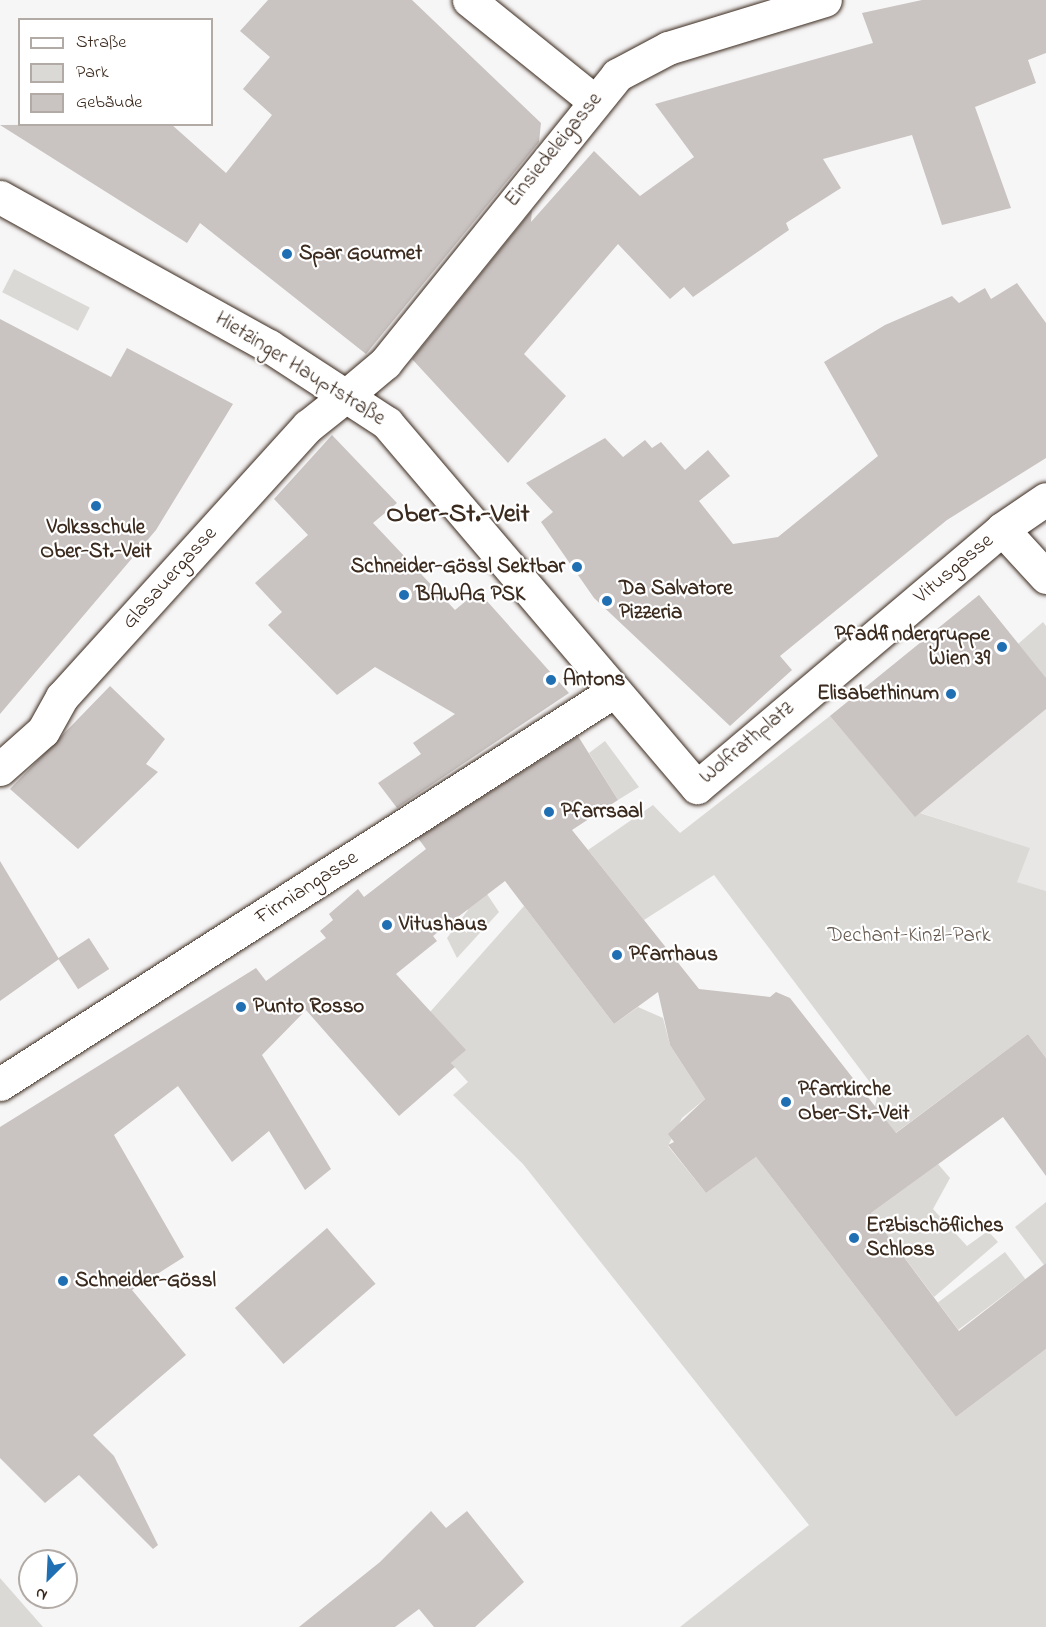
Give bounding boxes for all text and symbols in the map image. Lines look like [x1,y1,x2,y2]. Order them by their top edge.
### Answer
legend [18,18,213,126]
text: Straße [76,30,126,56]
text: Park [76,60,109,86]
street label: Einsiedeleigasse [500,88,608,212]
text: Gebäude [76,90,142,116]
place label: Spar Gourmet [299,241,422,267]
marker: Spar Gourmet [280,247,294,261]
street label: Hietzinger Hauptstraße [210,306,390,432]
marker: Volksschule Ober-St.-Veit [89,499,103,513]
district label: Ober-St.-Veit [386,499,530,531]
place label: Volksschule Ober-St.-Veit [40,515,152,565]
street label: Glasauergasse [117,521,223,635]
street label: Vitusgasse [909,529,999,609]
place label: Schneider-Gössl Sektbar [351,554,565,580]
marker: Schneider-Gössl Sektbar [570,560,584,574]
place label: Da Salvatore Pizzeria [619,576,733,626]
place label: BAWAG PSK [416,582,525,608]
marker: BAWAG PSK [397,588,411,602]
marker: Da Salvatore Pizzeria [600,594,614,608]
place label: Pfadfindergruppe Wien 39 [834,622,990,672]
marker: Pfadfindergruppe Wien 39 [995,640,1009,654]
place label: Antons [563,667,625,693]
marker: Antons [544,673,558,687]
place label: Elisabethinum [817,681,939,707]
marker: Elisabethinum [944,687,958,701]
street label: Wolfrathplatz [695,696,799,790]
place label: Pfarrsaal [561,799,643,825]
marker: Pfarrsaal [542,805,556,819]
street label: Firmiangasse [251,846,363,930]
place label: Vitushaus [399,912,487,938]
marker: Vitushaus [380,918,394,932]
park label: Dechant-Kinzl-Park [827,923,991,949]
place label: Pfarrhaus [629,942,718,968]
marker: Pfarrhaus [610,948,624,962]
place label: Punto Rosso [253,994,364,1020]
marker: Punto Rosso [234,1000,248,1014]
place label: Pfarrkirche Ober-St.-Veit [798,1077,909,1127]
marker: Pfarrkirche Ober-St.-Veit [779,1095,793,1109]
place label: Erzbischöfliches Schloss [866,1213,1004,1263]
marker: Erzbischöfliches Schloss [847,1231,861,1245]
place label: Schneider-Gössl [75,1268,216,1294]
marker: Schneider-Gössl [56,1274,70,1288]
north arrow [18,1549,78,1609]
text: N [32,1580,51,1607]

